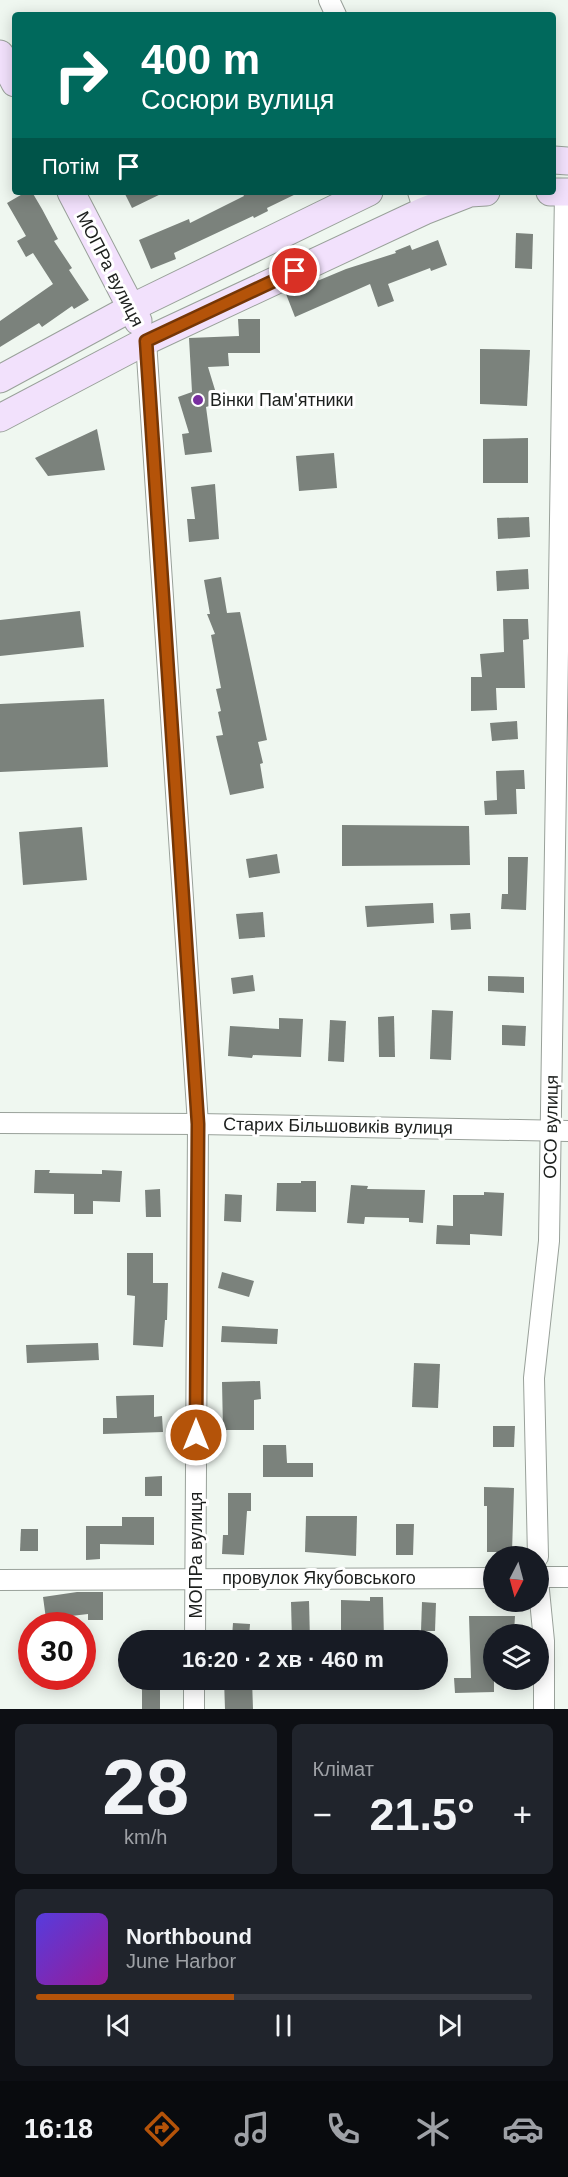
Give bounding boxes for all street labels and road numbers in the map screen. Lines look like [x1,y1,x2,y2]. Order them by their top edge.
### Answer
street label: МОПРа вулиця [72,208,148,330]
street label: ОСО вулиця [540,1075,562,1179]
street label: Старих Більшовиків вулиця [223,1114,453,1138]
street label: МОПРа вулиця [186,1492,206,1618]
street label: провулок Якубовського [222,1568,416,1588]

